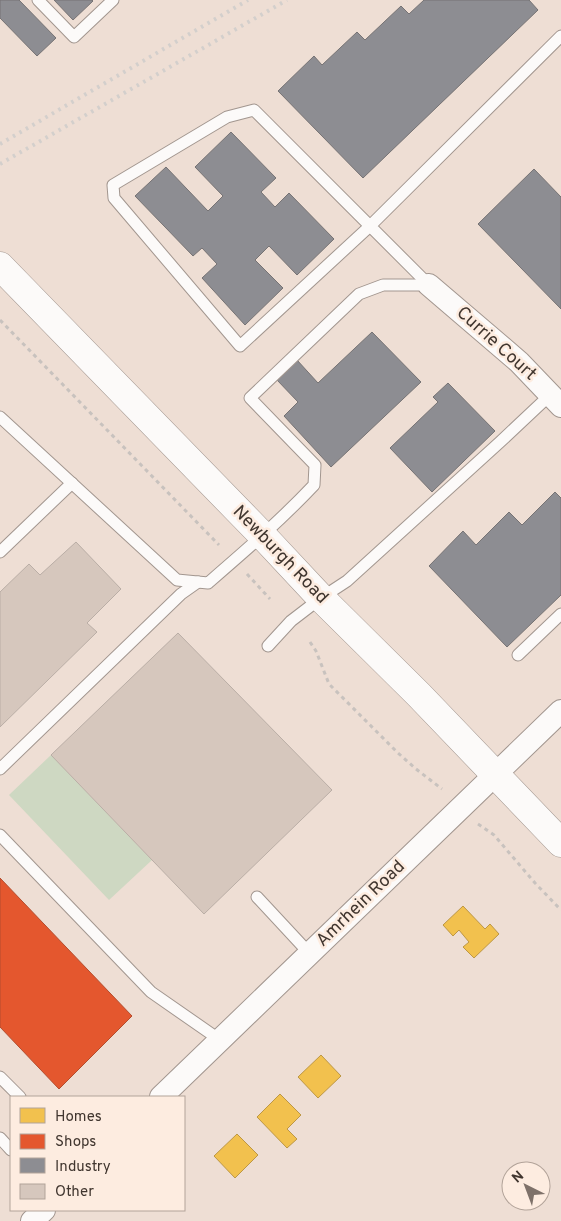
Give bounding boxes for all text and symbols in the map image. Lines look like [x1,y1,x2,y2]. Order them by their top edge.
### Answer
street label: Currie Court [451,302,541,386]
street label: Newburgh Road [227,501,333,609]
street label: Amrhein Road [312,856,410,952]
legend [10,1096,185,1211]
text: Homes [55,1108,102,1127]
text: Shops [55,1133,96,1152]
text: Industry [55,1158,111,1177]
north arrow [501,1161,551,1211]
text: N [509,1168,528,1187]
text: Other [55,1183,94,1202]

